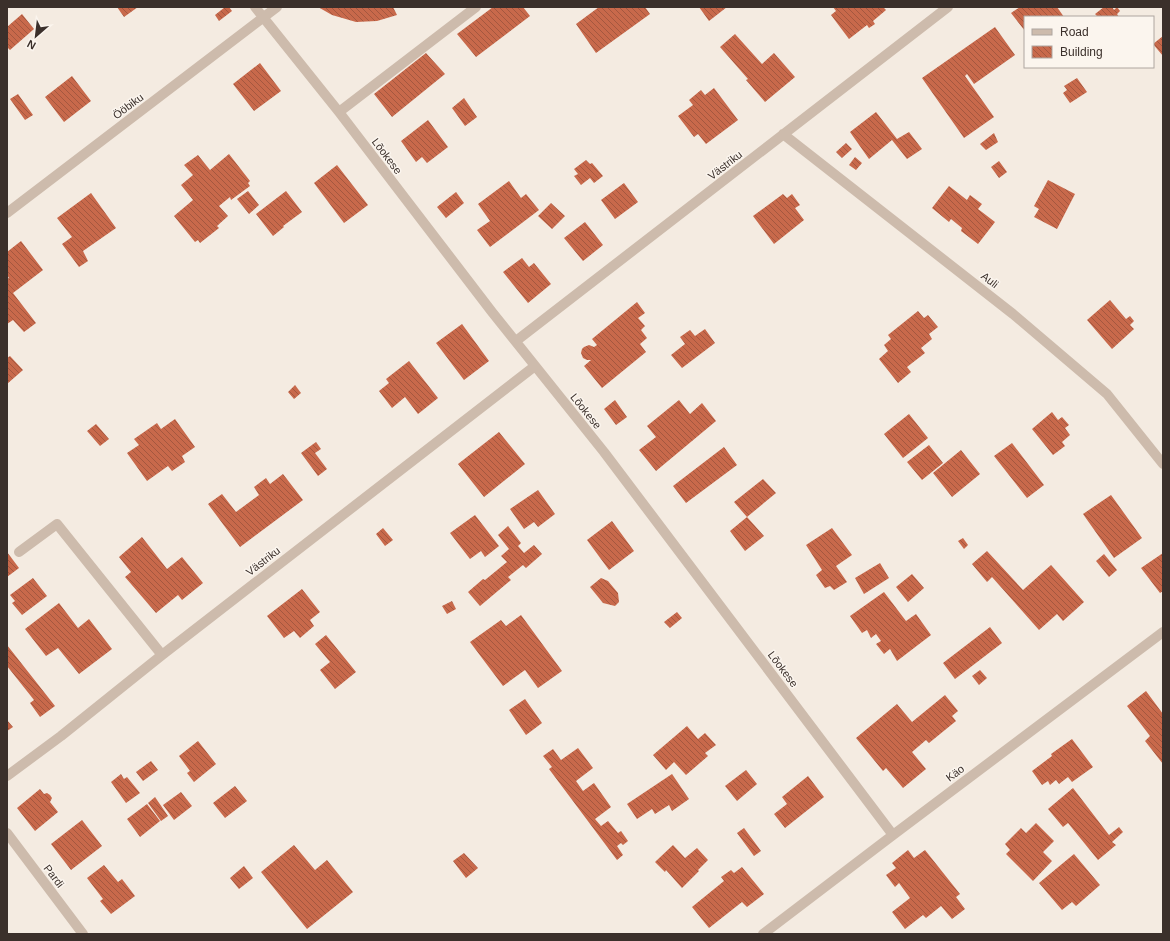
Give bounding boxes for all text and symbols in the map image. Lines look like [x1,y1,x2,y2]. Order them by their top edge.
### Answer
north arrow [16,16,56,56]
legend [1024,16,1154,68]
text: Road [1060,25,1089,39]
text: N [25,38,38,52]
text: Building [1060,45,1103,59]
street label: Ööbiku [110,91,146,121]
street label: Lõokese [370,136,404,176]
street label: Västriku [706,148,744,182]
street label: Auli [979,270,1001,290]
street label: Lõokese [568,391,604,431]
street label: Västriku [244,544,282,578]
street label: Lõokese [766,649,800,689]
street label: Käo [944,762,966,784]
street label: Pardi [41,862,67,890]

